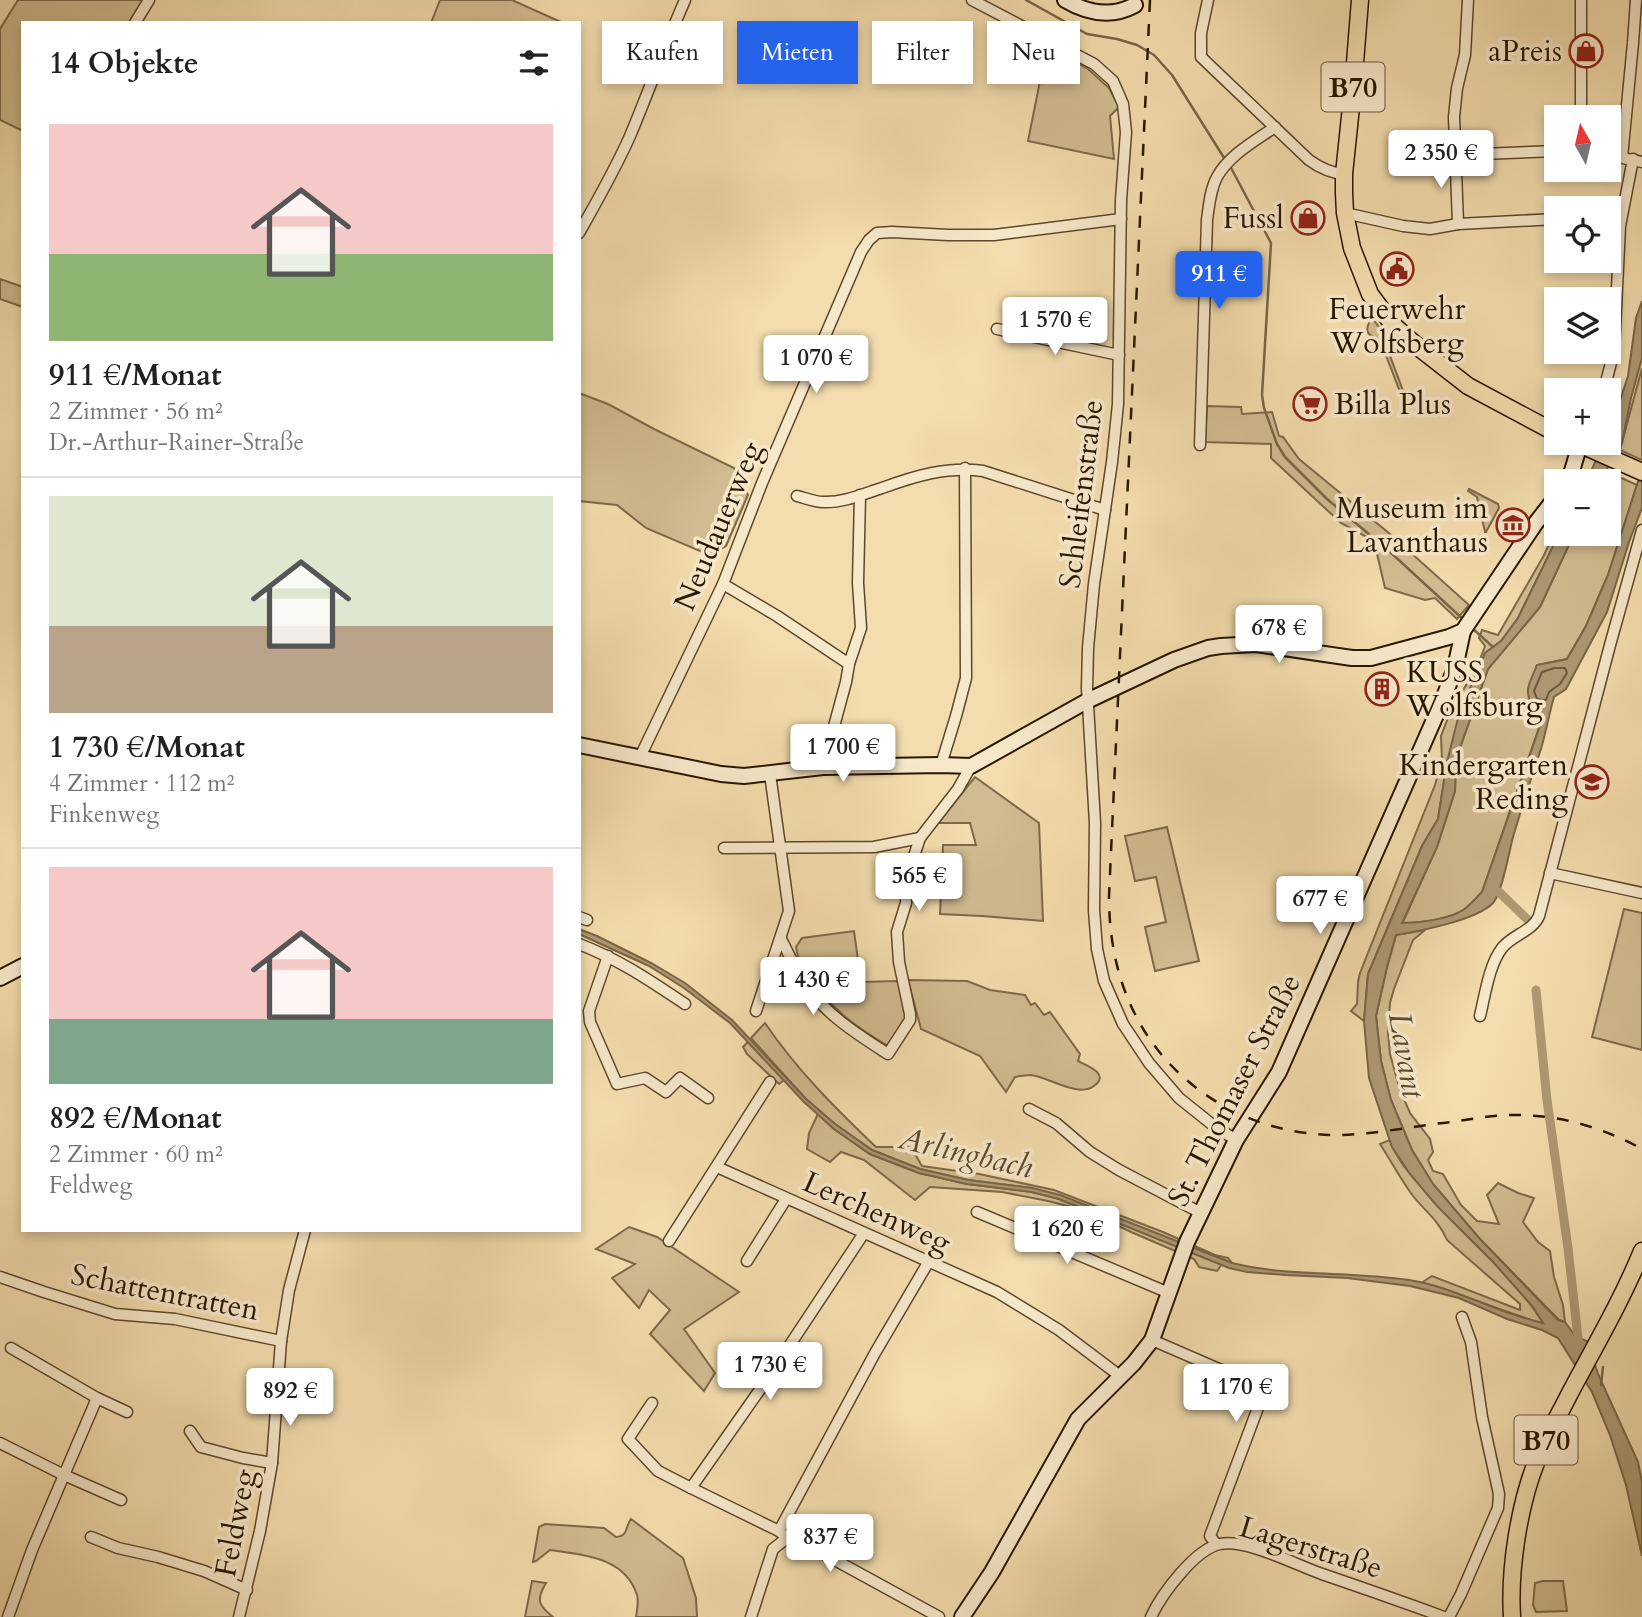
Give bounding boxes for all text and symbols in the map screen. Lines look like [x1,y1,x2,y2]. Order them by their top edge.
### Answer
chip: Kaufen [602,21,723,84]
chip: Mieten [737,21,858,84]
chip: Filter [872,21,973,84]
chip: Neu [987,21,1080,84]
place label: aPreis [1488,31,1562,72]
shop icon: aPreis [1567,32,1605,70]
text: 14 Objekte [49,43,199,84]
icon: filters [515,44,553,82]
road number: B70 [1322,62,1384,112]
north arrow [1544,105,1620,182]
map controls [1544,105,1621,546]
pin: 2 350 € [1376,130,1506,190]
text: 2 350 € [1404,137,1478,168]
icon: home [238,169,364,295]
button: locate [1544,196,1621,273]
place label: Fussl [1223,198,1284,239]
shop icon: Fussl [1289,199,1327,237]
public building icon: Feuerwehr Wolfsberg [1378,250,1416,288]
pin: 911 € [1170,252,1268,311]
text: 911 € [1191,258,1247,289]
button: layers [1544,287,1621,364]
place label: Feuerwehr Wolfsberg [1329,289,1465,364]
pin: 1 570 € [990,298,1120,357]
text: 1 570 € [1018,304,1092,335]
pin: 1 070 € [751,336,881,395]
text: 1 070 € [779,342,853,373]
text: 911 €/Monat [49,355,221,396]
button: + [1544,378,1621,455]
place label: Billa Plus [1334,384,1451,425]
supermarket icon: Billa Plus [1291,385,1329,423]
text: 2 Zimmer · 56 m² [49,396,223,427]
street label: Schleifenstraße [1050,397,1113,591]
text: Dr.-Arthur-Rainer-Straße [49,427,304,458]
street label: Neudauerweg [664,435,773,617]
button: − [1544,469,1621,546]
place label: Museum im Lavanthaus [1336,488,1489,563]
museum icon: Museum im Lavanthaus [1494,506,1532,544]
icon: home [238,541,364,667]
pin: 678 € [1230,606,1328,665]
text: 678 € [1251,612,1307,643]
place label: KUSS Wolfsburg [1405,652,1543,727]
building icon: KUSS Wolfsburg [1363,670,1401,708]
pin: 1 700 € [778,724,908,784]
text: 1 730 €/Monat [49,727,245,768]
text: 1 700 € [806,731,880,762]
place label: Kindergarten Reding [1399,745,1568,820]
school or university icon: Kindergarten Reding [1573,763,1611,801]
text: 4 Zimmer · 112 m² [49,768,234,799]
text: Finkenweg [49,799,159,830]
pin: 565 € [870,853,968,913]
text: 565 € [891,860,947,891]
pin: 677 € [1271,876,1369,936]
text: 677 € [1292,883,1348,914]
icon: home [238,912,364,1038]
pin: 1 430 € [748,958,878,1017]
text: 1 430 € [776,964,850,995]
street label: St. Thomaser Straße [1158,967,1311,1213]
water label: Lavant [1377,1009,1435,1102]
text: 892 €/Monat [49,1098,221,1139]
water label: Arlingbach [893,1116,1037,1190]
text: 2 Zimmer · 60 m² [49,1139,223,1170]
street label: Lerchenweg [796,1162,957,1263]
text: Feldweg [49,1170,132,1201]
pin: 1 620 € [1002,1206,1132,1266]
text: 1 620 € [1030,1213,1104,1244]
street label: Schattentratten [67,1254,262,1331]
pin: 1 730 € [705,1342,835,1402]
text: 1 730 € [733,1349,807,1380]
pin: 1 170 € [1171,1364,1301,1424]
pin: 892 € [241,1368,339,1428]
text: 1 170 € [1199,1371,1273,1402]
text: 892 € [262,1375,318,1406]
road number: B70 [1514,1416,1578,1464]
street label: Feldweg [205,1466,266,1580]
street label: Lagerstraße [1234,1506,1387,1589]
pin: 837 € [781,1514,879,1574]
text: 837 € [802,1521,858,1552]

